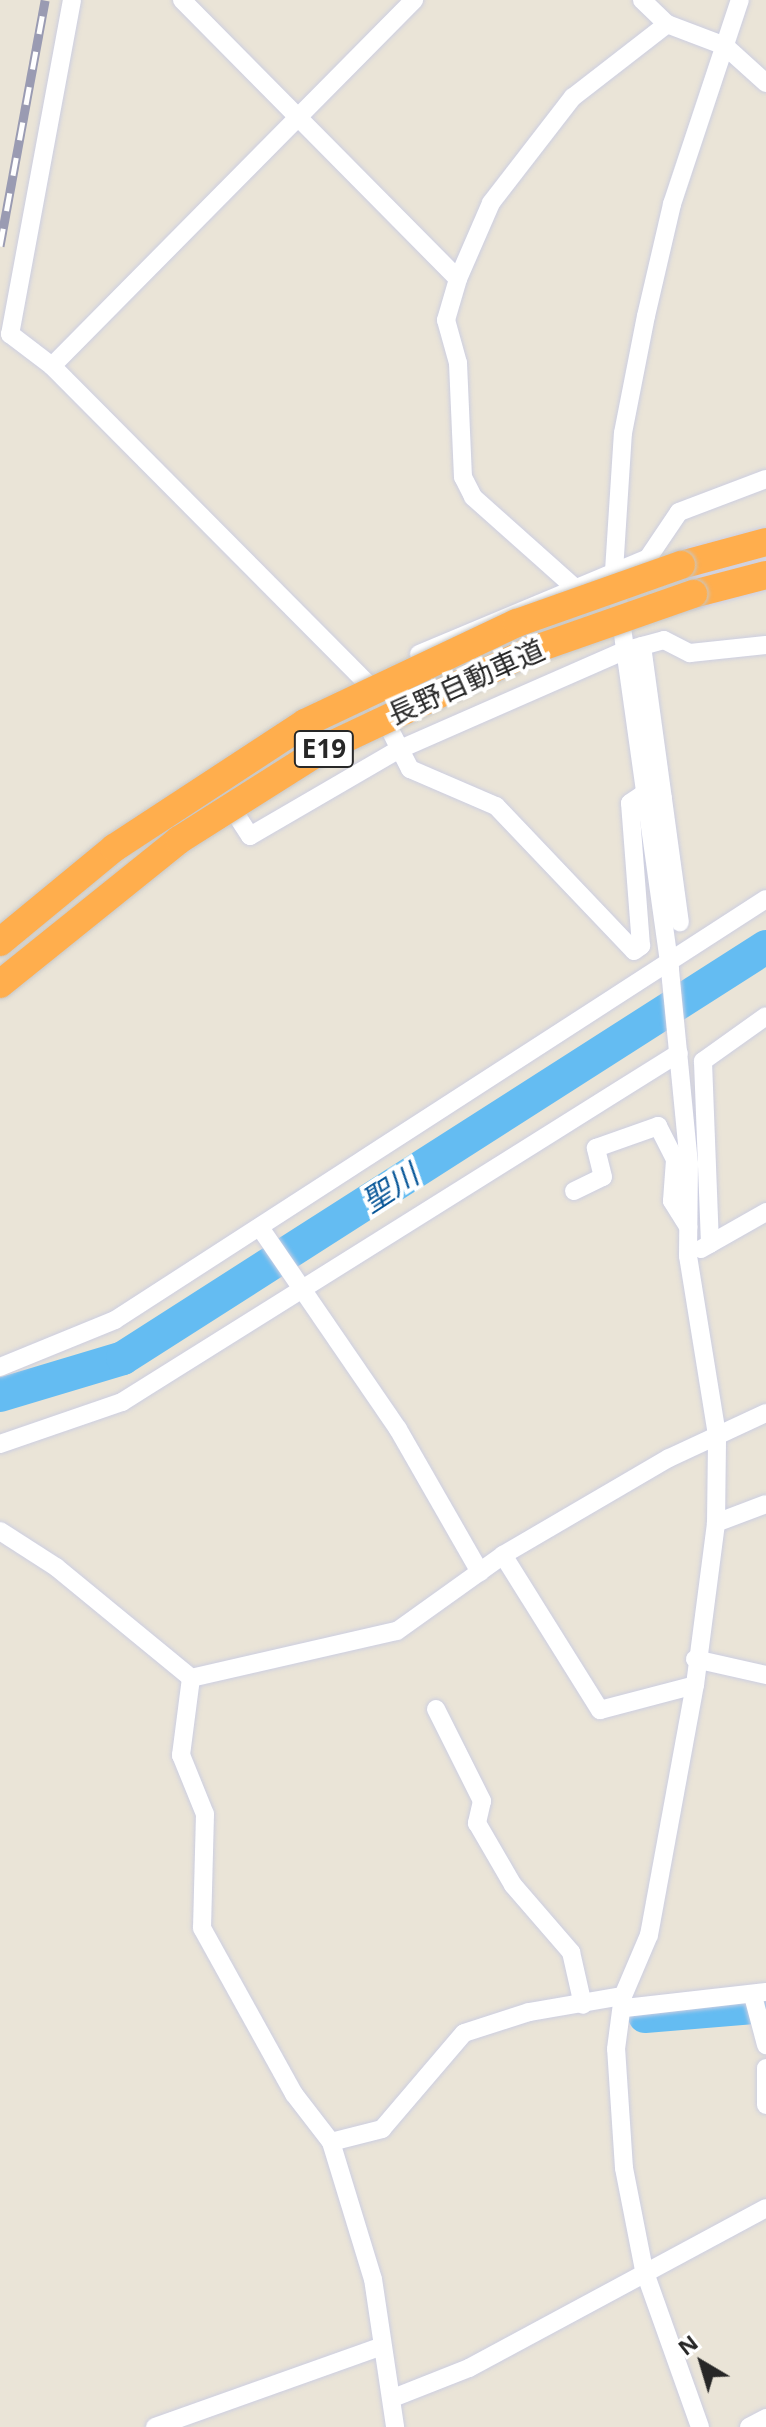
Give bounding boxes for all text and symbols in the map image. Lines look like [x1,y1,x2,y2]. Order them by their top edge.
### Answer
street label: 長野自動車道 [382,631,550,731]
road number: E19 [292,727,356,771]
water label: 聖川 [355,1157,425,1219]
north arrow [662,2323,742,2403]
text: N [671,2327,704,2361]

